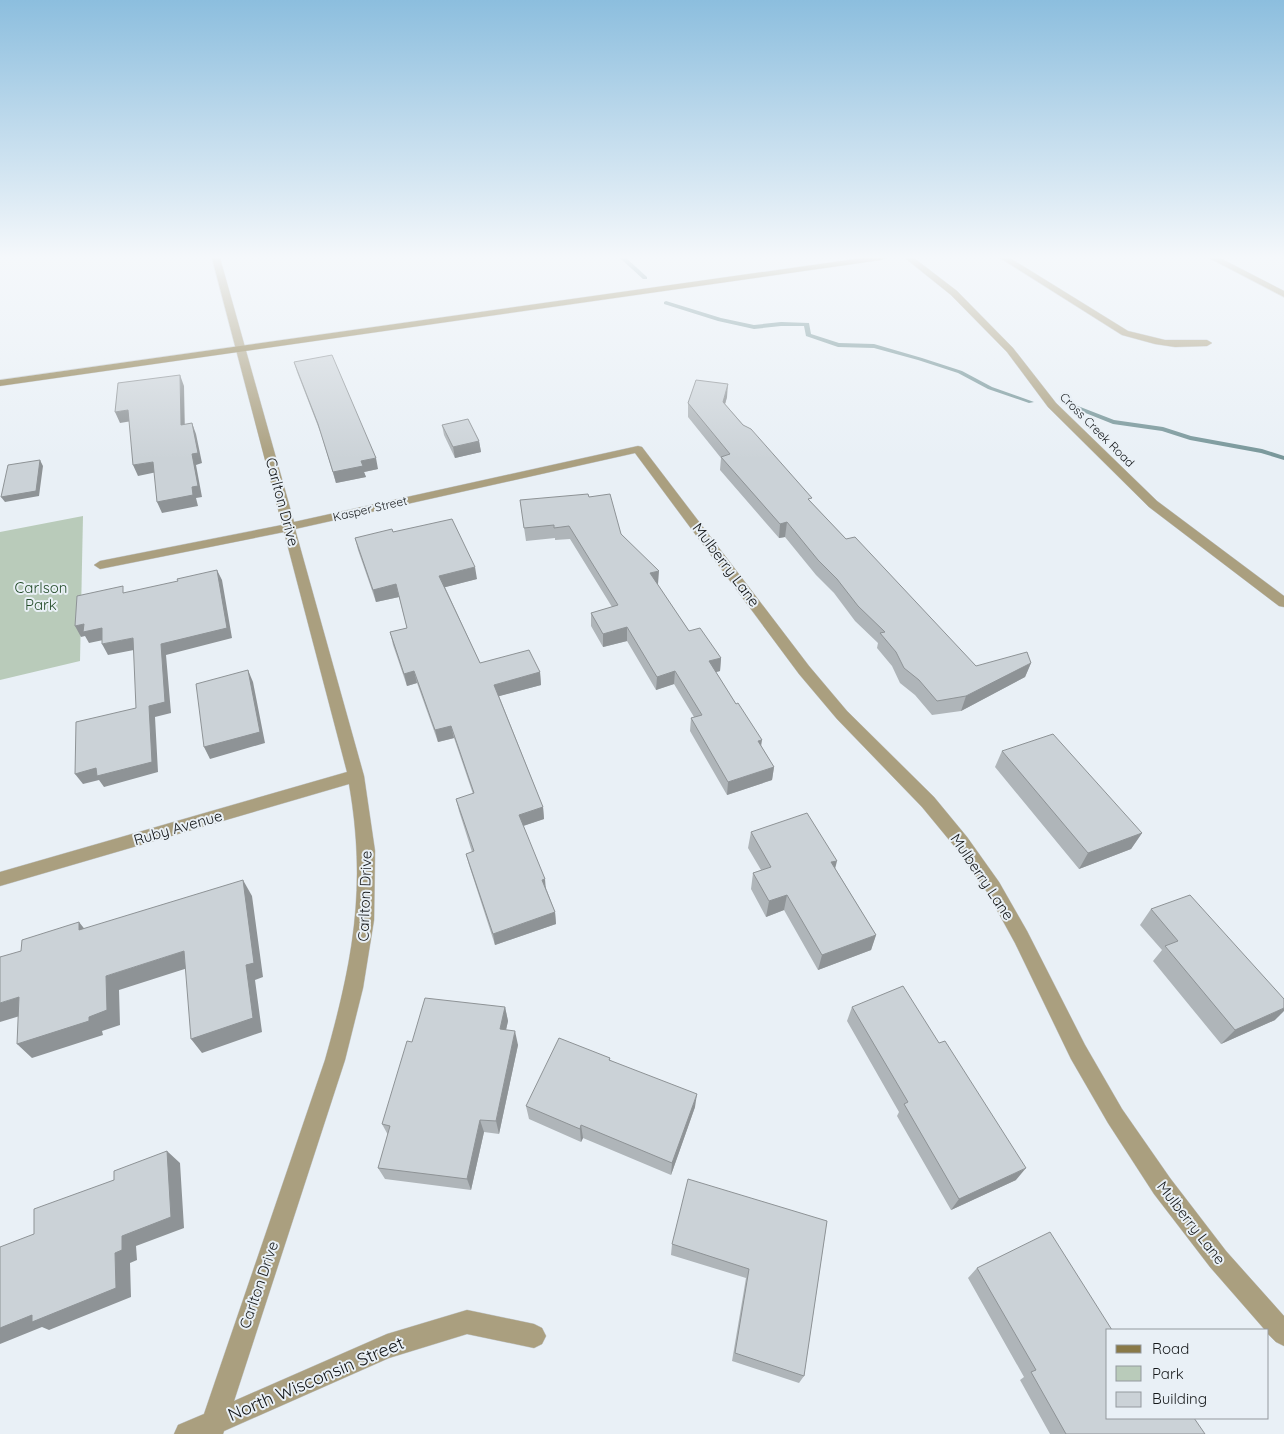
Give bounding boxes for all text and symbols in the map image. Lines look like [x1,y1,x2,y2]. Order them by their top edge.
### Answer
street label: Cross Creek Road [1057,389,1138,470]
street label: Carlton Drive [262,455,303,548]
street label: Kasper Street [331,493,408,524]
street label: Mulberry Lane [689,519,764,610]
park label: Carlson Park [15,578,67,614]
street label: Ruby Avenue [131,806,224,849]
street label: Mulberry Lane [946,830,1018,924]
street label: Carlton Drive [353,850,376,942]
street label: Mulberry Lane [1153,1177,1230,1268]
street label: Carlton Drive [235,1239,282,1331]
legend [1106,1329,1269,1419]
street label: North Wisconsin Street [224,1331,407,1426]
text: Road [1152,1339,1189,1358]
text: Park [1152,1364,1184,1383]
text: Building [1152,1389,1207,1408]

